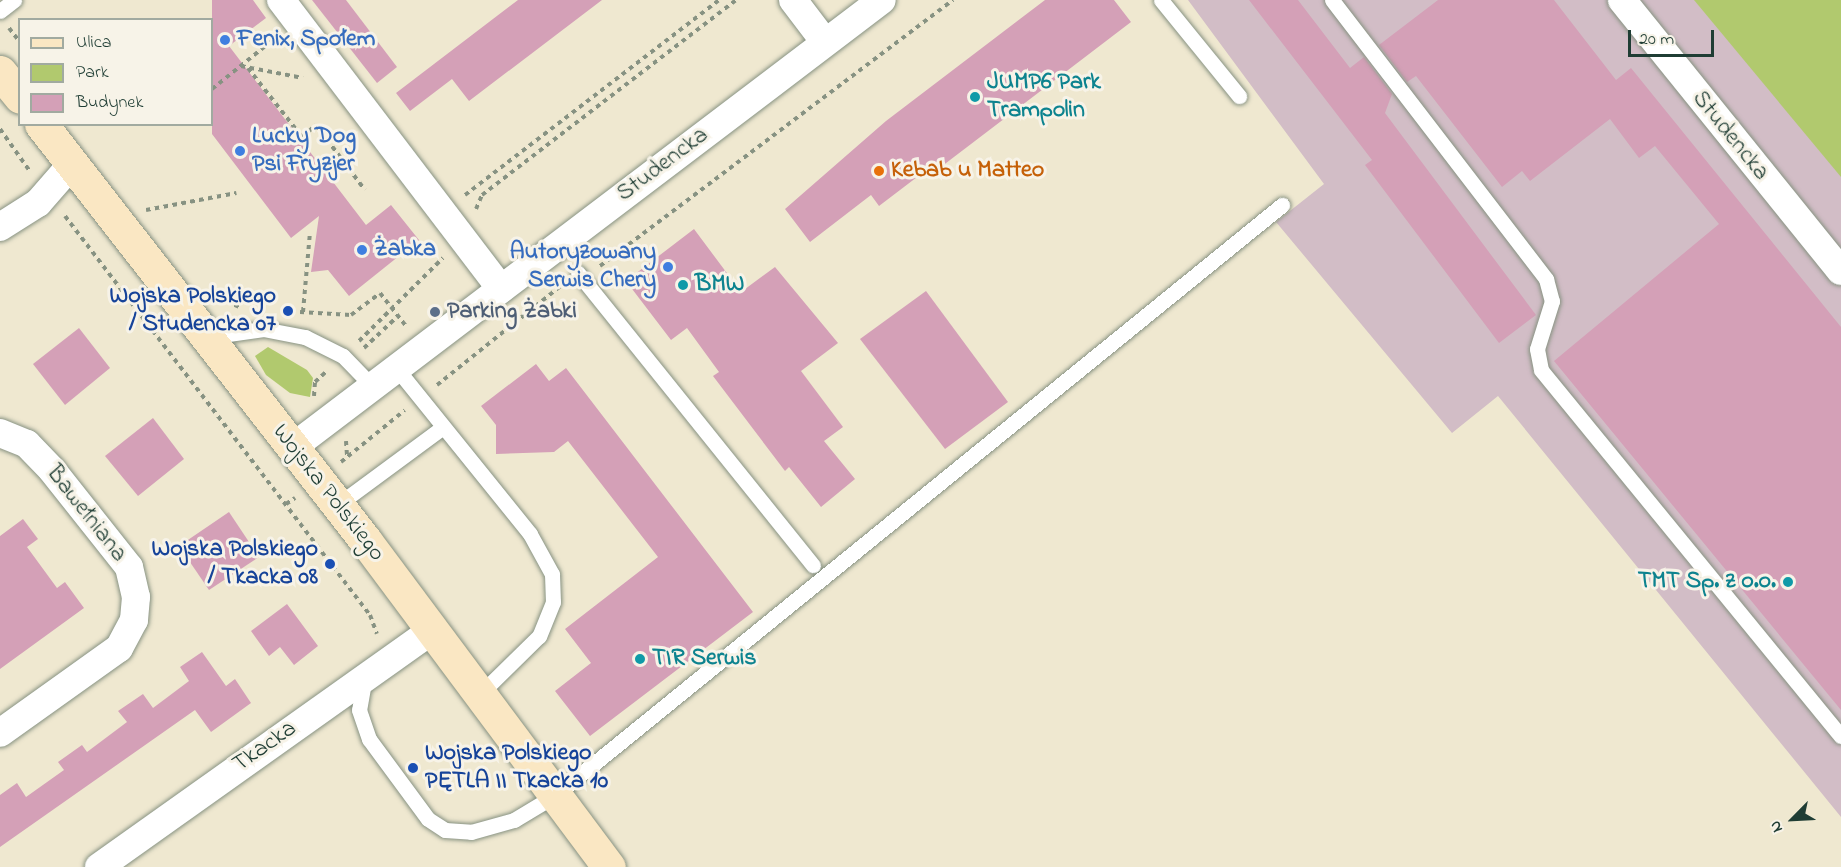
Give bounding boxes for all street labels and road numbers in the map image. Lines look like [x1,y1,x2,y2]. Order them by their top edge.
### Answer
street label: Studencka [1685,85,1775,187]
street label: Studencka [611,121,715,209]
street label: Wojska Polskiego [265,419,391,567]
street label: Bawełniana [39,460,133,568]
street label: Tkacka [228,715,302,779]

